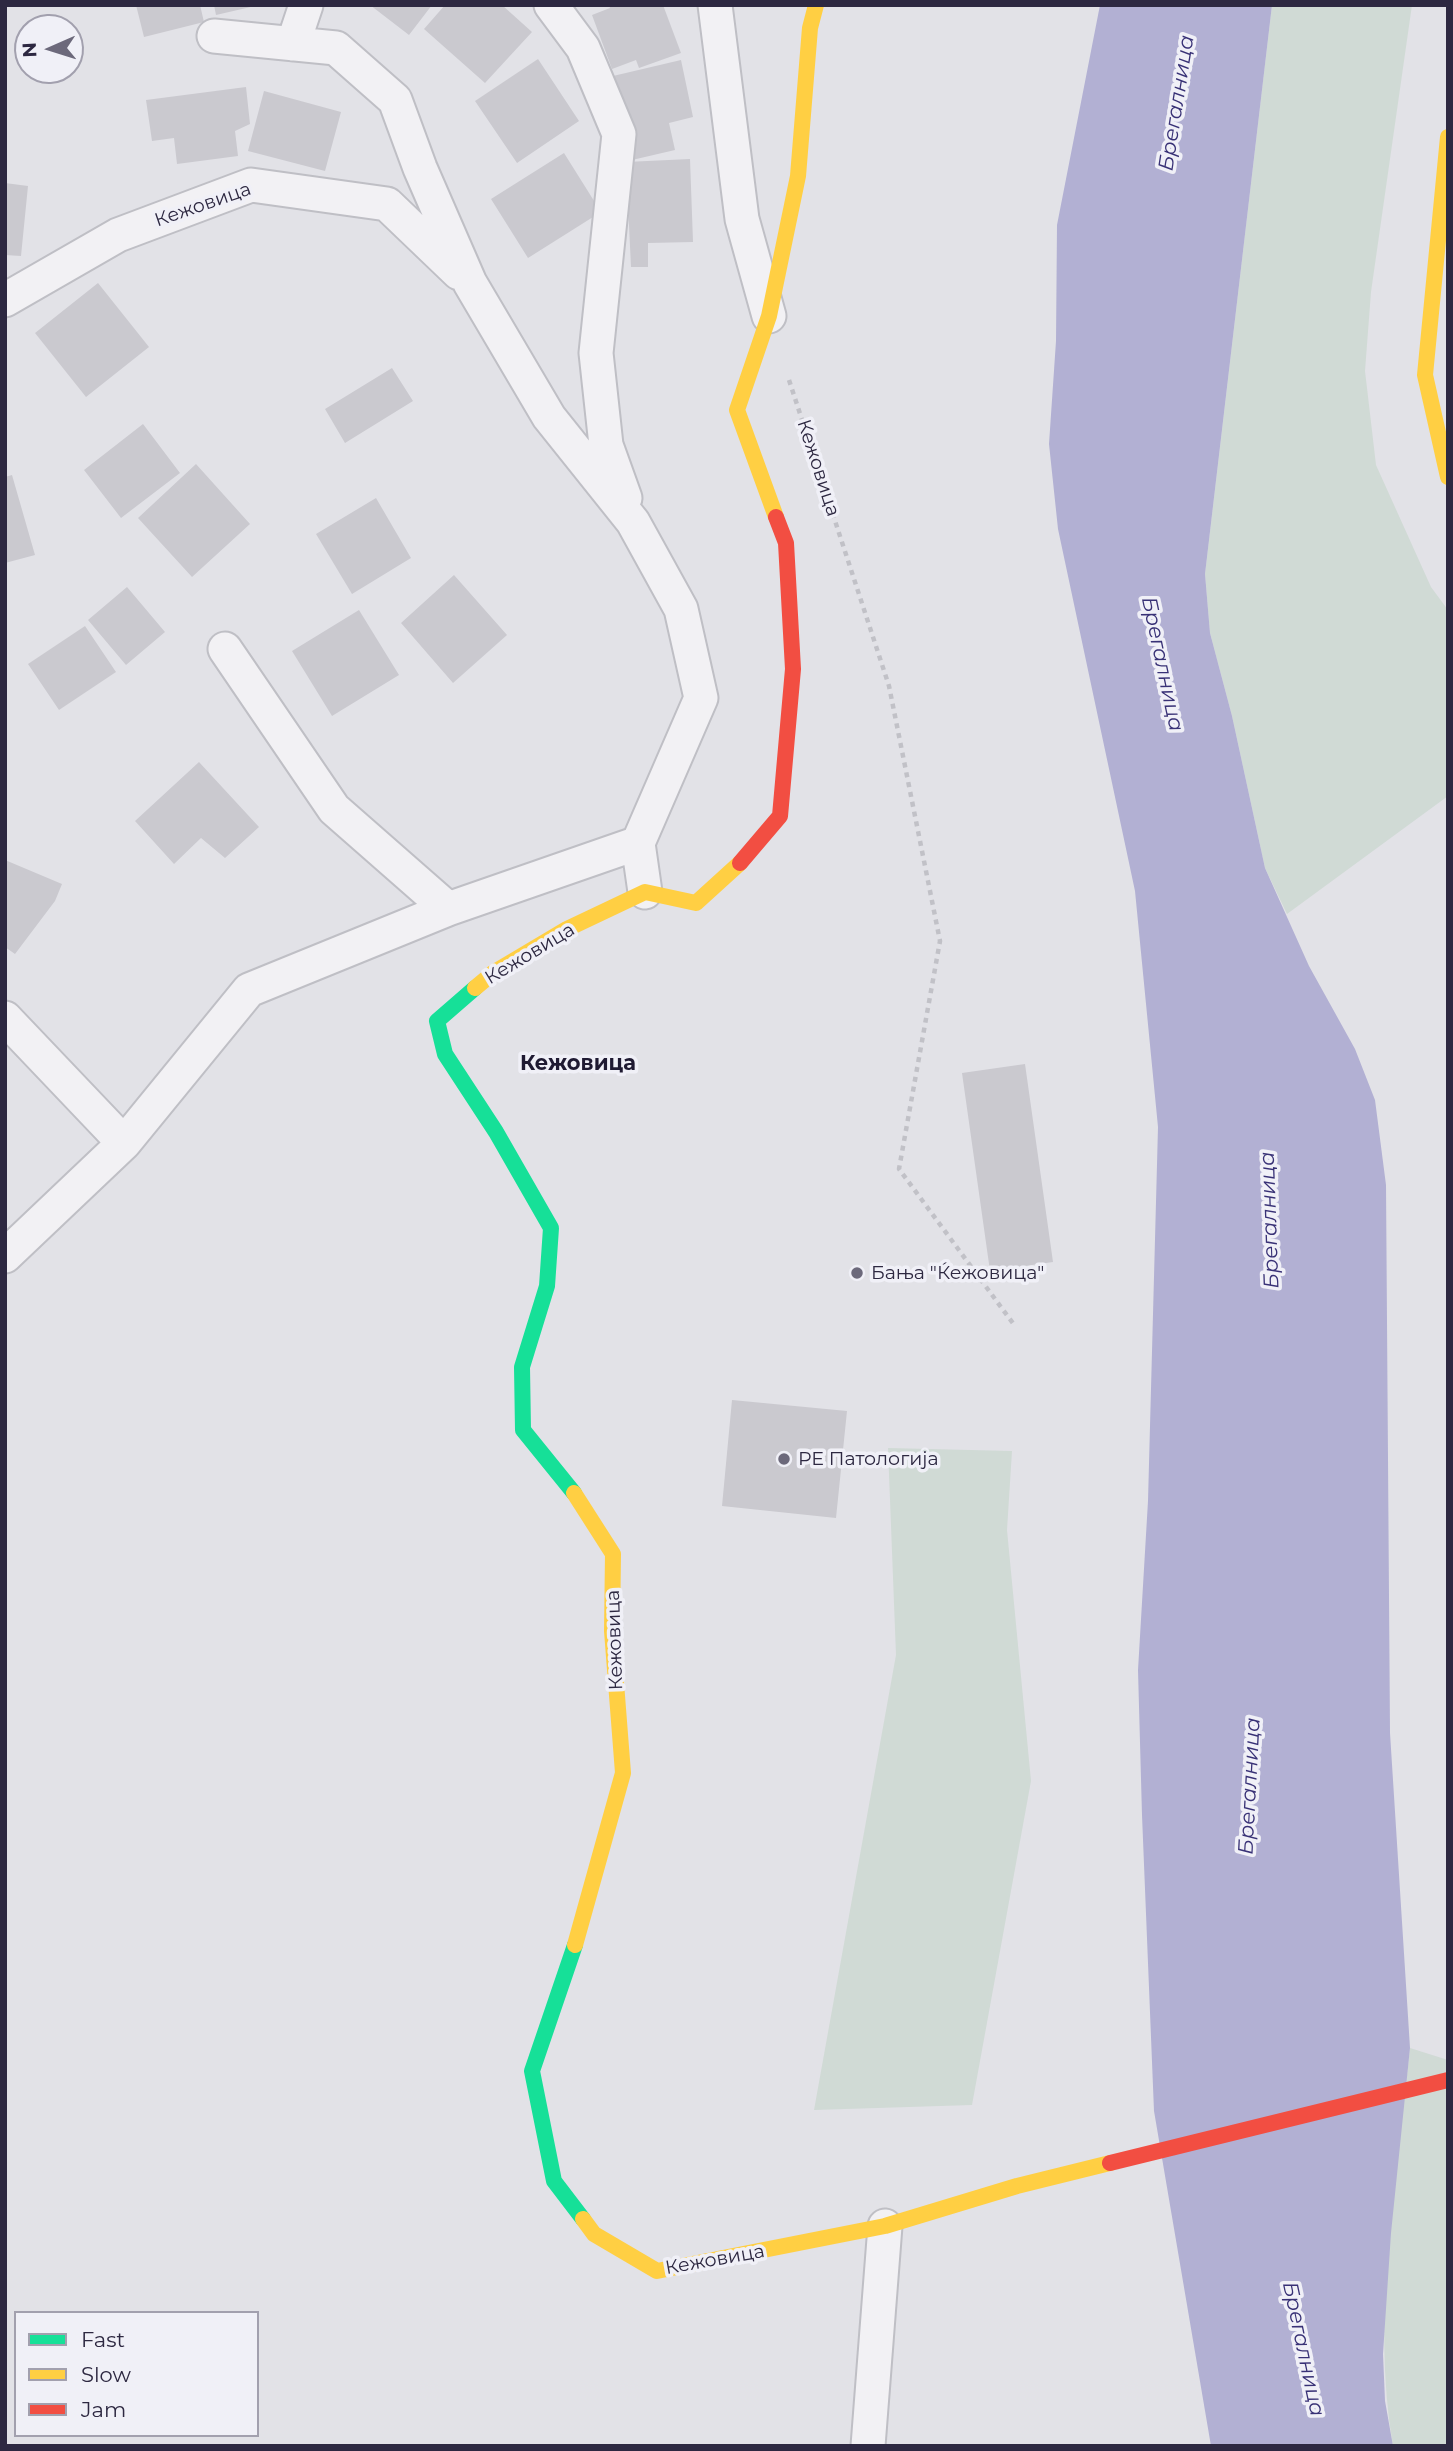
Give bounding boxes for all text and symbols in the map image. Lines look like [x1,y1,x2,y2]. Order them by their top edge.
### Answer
north arrow [14,14,84,84]
water label: Брегалница [1154,33,1200,173]
text: N [18,42,41,58]
street label: Кежовица [152,178,254,232]
street label: Кежовица [792,417,844,519]
water label: Брегалница [1135,594,1189,734]
street label: Кежовица [481,918,579,990]
district label: Кежовица [520,1051,636,1077]
water label: Брегалница [1255,1151,1285,1289]
place label: Бања "Ќежовица" [871,1262,1044,1284]
marker: Бања "Ќежовица" [849,1265,865,1281]
place label: РЕ Патологија [798,1448,939,1470]
marker: РЕ Патологија [776,1451,792,1467]
street label: Кежовица [602,1589,628,1691]
water label: Брегалница [1234,1717,1266,1855]
street label: Кежовица [664,2240,766,2280]
water label: Брегалница [1276,2279,1330,2419]
legend [14,2311,259,2437]
text: Fast [81,2327,125,2352]
text: Slow [81,2362,131,2387]
text: Jam [81,2397,126,2422]

